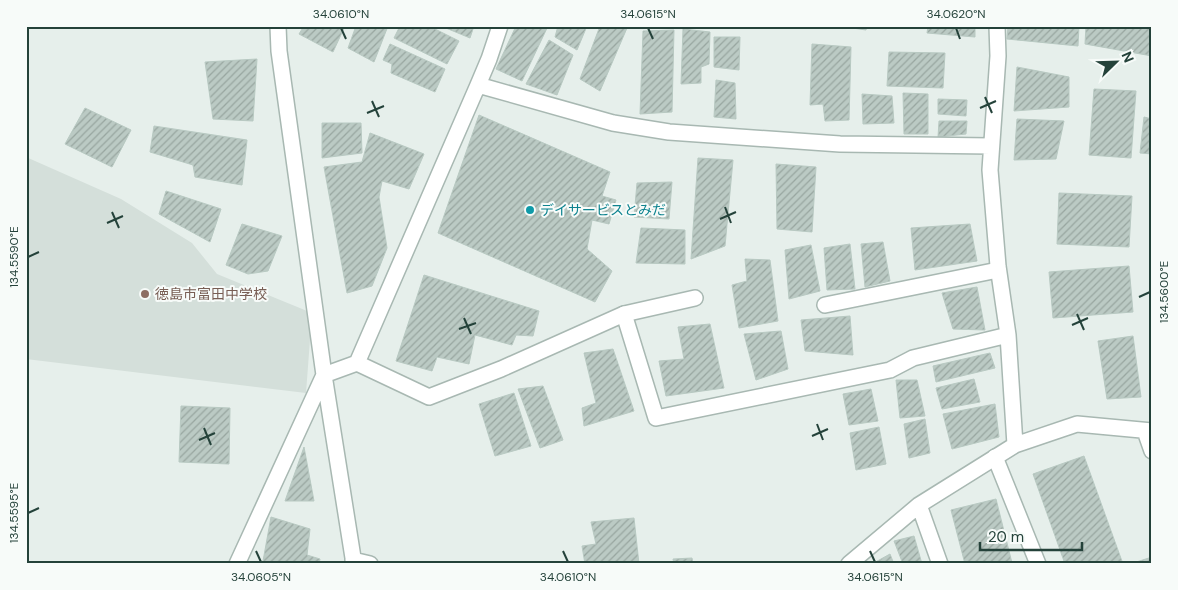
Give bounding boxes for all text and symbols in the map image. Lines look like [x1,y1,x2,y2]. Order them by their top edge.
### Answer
text: 34.0610°N [313,6,369,22]
text: 34.0615°N [620,6,676,22]
text: 34.0620°N [926,6,986,22]
north arrow [1090,38,1140,88]
text: N [1118,49,1138,65]
place label: デイサービスとみだ [540,201,666,219]
marker: デイサービスとみだ [524,204,536,216]
text: 134.5590°E [6,226,22,288]
text: 134.5600°E [1156,260,1172,323]
place label: 徳島市富田中学校 [155,285,267,303]
marker: 徳島市富田中学校 [139,288,151,300]
text: 134.5595°E [6,483,22,543]
scale bar [980,520,1083,552]
text: 20 m [988,527,1024,547]
text: 34.0605°N [231,569,291,585]
text: 34.0610°N [540,569,596,585]
text: 34.0615°N [847,569,903,585]

